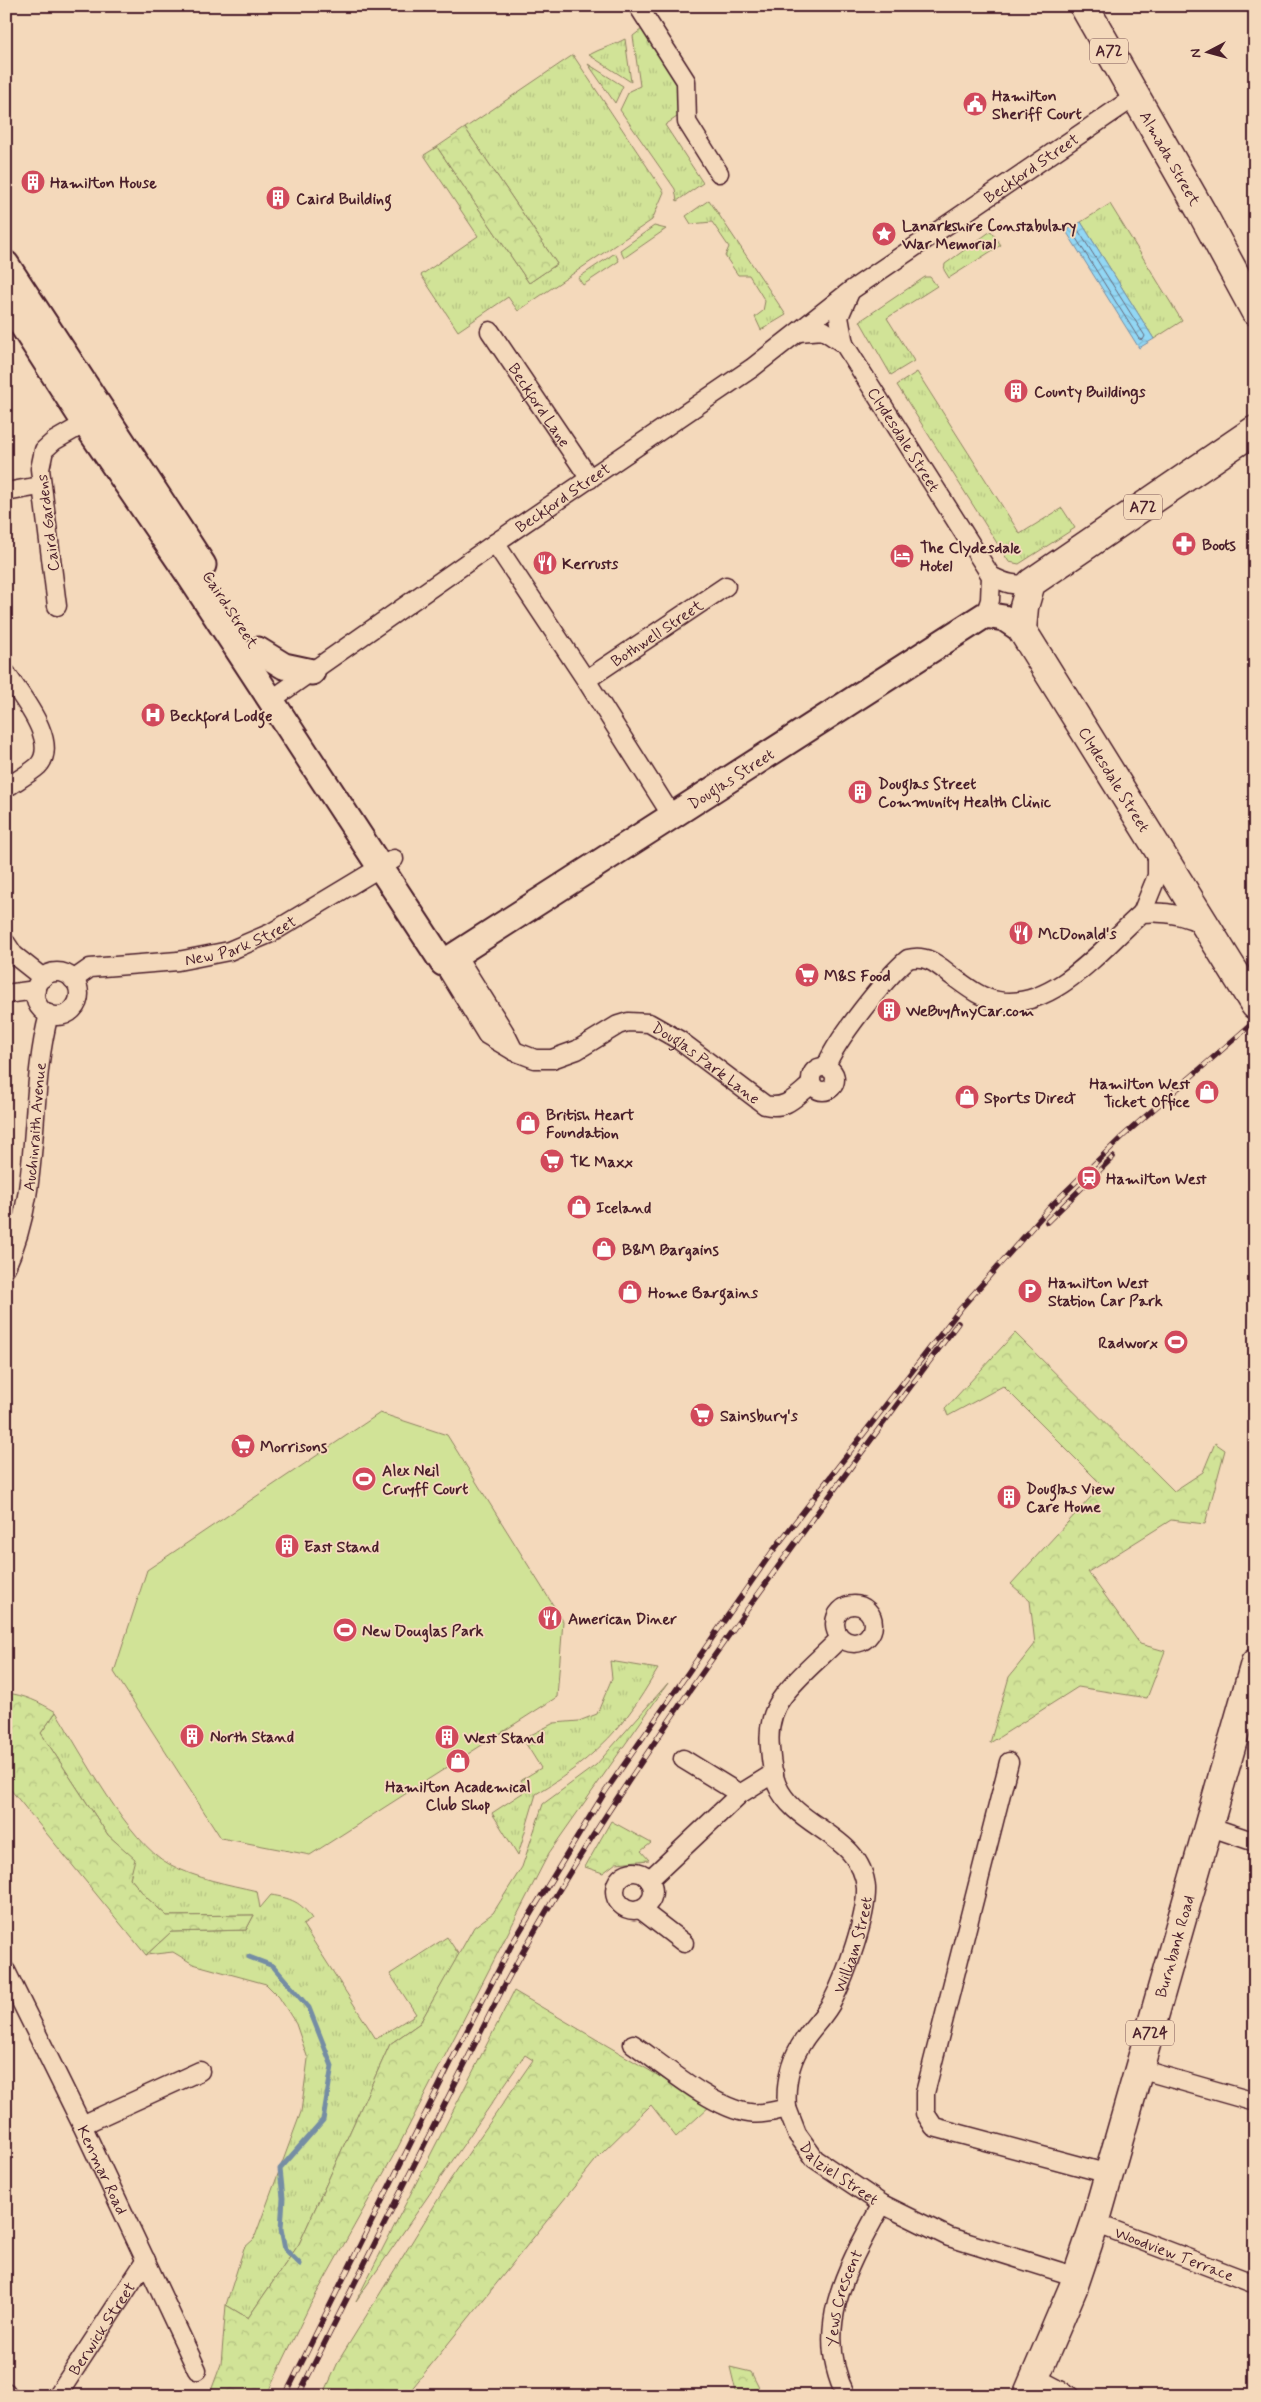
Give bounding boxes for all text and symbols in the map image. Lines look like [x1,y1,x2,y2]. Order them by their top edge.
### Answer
north arrow [1184,28,1234,78]
road number: A72 [1090,38,1128,64]
text: N [1187,48,1206,59]
place label: Hamilton Sheriff Court [992,86,1082,125]
public building icon: Hamilton Sheriff Court [962,91,988,117]
street label: Almada Street [1134,108,1205,210]
street label: Beckford Street [980,129,1084,209]
building icon: Hamilton House [20,169,46,195]
place label: Hamilton House [50,173,157,194]
building icon: Caird Building [265,185,291,211]
place label: Caird Building [296,189,392,212]
place label: Lanarkshire Constabulary War Memorial [901,216,1077,255]
place icon: Lanarkshire Constabulary War Memorial [871,221,897,247]
street label: Beckford Lane [503,359,574,452]
building icon: County Buildings [1003,378,1029,404]
place label: County Buildings [1034,382,1147,405]
street label: Clydesdale Street [862,384,944,496]
street label: Beckford Street [512,458,615,538]
street label: Caird Gardens [32,473,65,573]
road number: A72 [1124,494,1162,520]
pharmacy icon: Boots [1171,531,1197,557]
place label: Boots [1202,535,1237,556]
place label: The Clydesdale Hotel [920,538,1021,577]
hotel icon: The Clydesdale Hotel [889,543,915,569]
restaurant icon: Kerrusts [532,550,558,576]
place label: Kerrusts [562,554,619,575]
street label: Caird Street [197,567,263,653]
street label: Bothwell Street [607,595,708,672]
hospital icon: Beckford Lodge [140,702,166,728]
place label: Beckford Lodge [170,706,272,729]
street label: Clydesdale Street [1073,723,1154,837]
street label: Douglas Street [685,744,779,815]
place label: Douglas Street Community Health Clinic [878,774,1052,813]
building icon: Douglas Street Community Health Clinic [847,779,873,805]
street label: New Park Street [183,911,301,971]
restaurant icon: McDonald's [1008,920,1034,946]
place label: McDonald's [1038,924,1117,945]
supermarket icon: M&S Food [794,962,820,988]
place label: M&S Food [824,966,891,987]
building icon: WeBuyAnyCar.com [876,997,902,1023]
place label: WeBuyAnyCar.com [905,1001,1034,1022]
street label: Douglas Park Lane [648,1018,764,1110]
street label: Auchinraith Avenue [19,1061,52,1193]
place label: Hamilton West Ticket Office [1089,1074,1191,1113]
shop icon: Hamilton West Ticket Office [1194,1079,1220,1105]
shop icon: Sports Direct [954,1084,980,1110]
place label: Sports Direct [984,1088,1076,1109]
place label: British Heart Foundation [546,1105,635,1144]
shop icon: British Heart Foundation [515,1110,541,1136]
supermarket icon: TK Maxx [539,1148,565,1174]
place label: TK Maxx [570,1152,633,1173]
station icon: Hamilton West [1076,1165,1102,1191]
place label: Hamilton West [1106,1169,1208,1190]
shop icon: Iceland [566,1194,592,1220]
place label: Iceland [596,1198,651,1219]
shop icon: B&M Bargains [591,1236,617,1262]
place label: B&M Bargains [622,1240,720,1262]
place label: Hamilton West Station Car Park [1048,1273,1163,1312]
parking icon: Hamilton West Station Car Park [1017,1278,1043,1304]
shop icon: Home Bargains [617,1279,643,1305]
place label: Home Bargains [648,1283,759,1306]
sports icon: Radworx [1163,1329,1189,1355]
place label: Radworx [1098,1333,1158,1354]
supermarket icon: Sainsbury's [689,1402,715,1428]
place label: Sainsbury's [720,1406,799,1427]
supermarket icon: Morrisons [230,1433,256,1459]
place label: Morrisons [260,1437,328,1458]
place label: Alex Neil Cruyff Court [382,1461,468,1500]
sports icon: Alex Neil Cruyff Court [351,1466,377,1492]
place label: Douglas View Care Home [1026,1479,1115,1518]
building icon: Douglas View Care Home [996,1484,1022,1510]
building icon: East Stand [274,1533,300,1559]
place label: East Stand [304,1537,379,1558]
restaurant icon: American Diner [537,1605,563,1631]
place label: American Diner [568,1609,677,1630]
sports icon: New Douglas Park [332,1617,358,1643]
place label: New Douglas Park [362,1621,484,1643]
building icon: North Stand [179,1723,205,1749]
building icon: West Stand [434,1724,460,1750]
place label: North Stand [210,1727,294,1748]
place label: West Stand [463,1728,544,1749]
shop icon: Hamilton Academical Club Shop [445,1748,471,1774]
place label: Hamilton Academical Club Shop [385,1777,531,1816]
street label: Burnbank Road [1151,1893,1200,2000]
street label: William Street [829,1896,878,1997]
road number: A724 [1126,2020,1174,2046]
street label: Kenmar Road [72,2122,132,2218]
street label: Dalziel Street [794,2138,882,2211]
street label: Woodview Terrace [1111,2222,1237,2287]
street label: Yews Crescent [823,2246,868,2347]
street label: Berwick Street [64,2278,141,2380]

